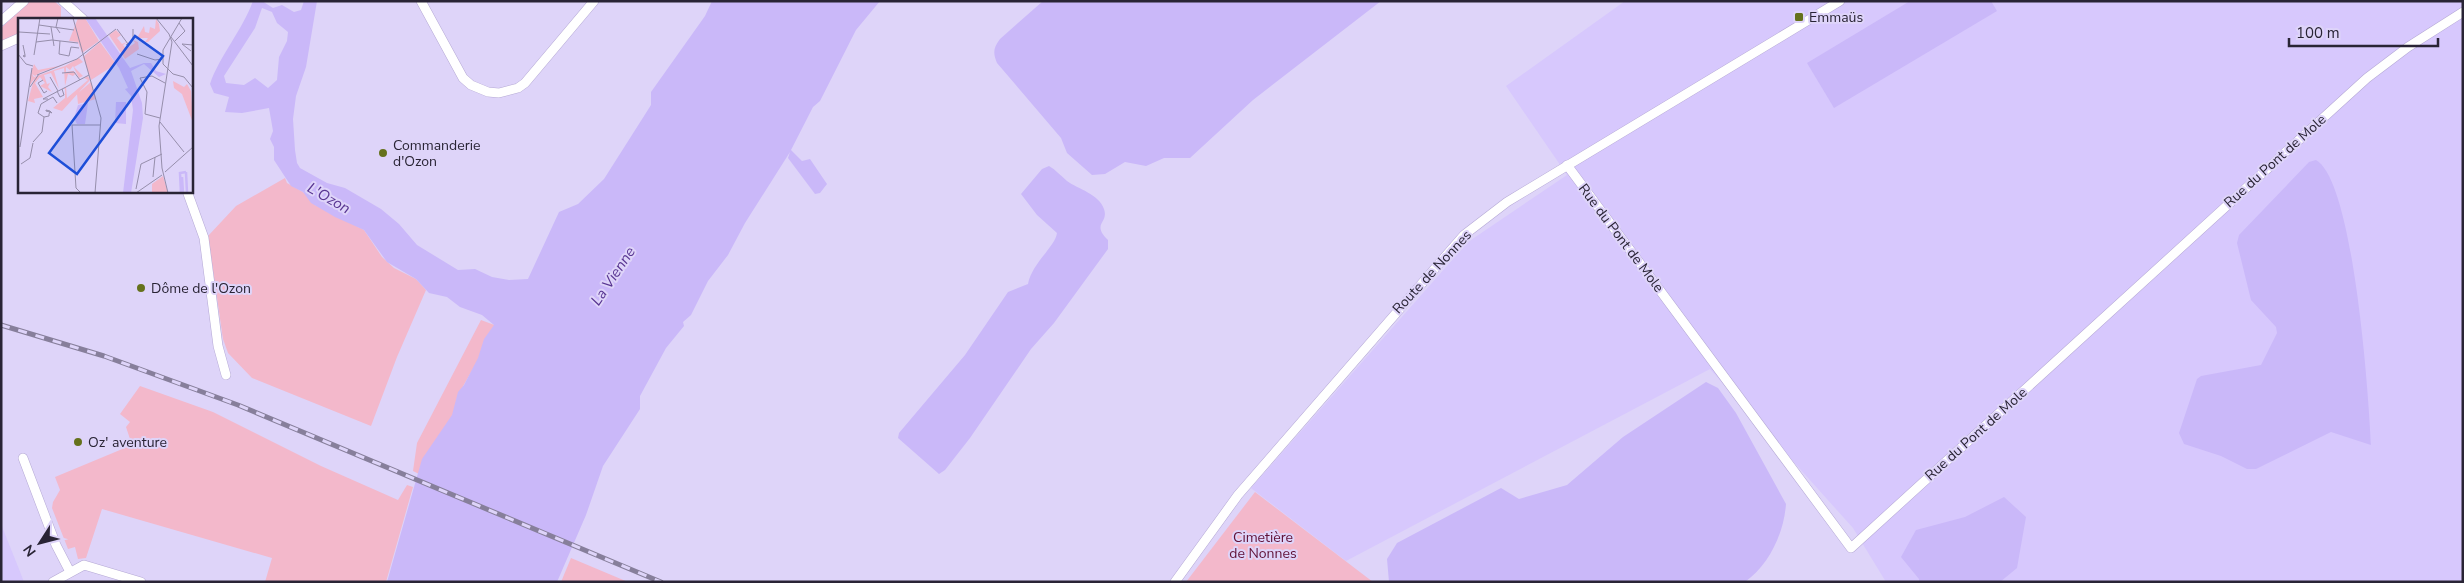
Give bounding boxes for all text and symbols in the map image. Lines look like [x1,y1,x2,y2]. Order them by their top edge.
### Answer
place label: Emmaüs [1809,8,1863,27]
marker: Emmaüs [1793,11,1805,23]
scale bar [2289,15,2438,47]
inset map [18,18,192,192]
text: 100 m [2296,23,2340,43]
street label: Rue du Pont de Mole [2220,110,2330,212]
place label: Commanderie d'Ozon [393,136,480,171]
marker: Commanderie d'Ozon [377,147,389,159]
water label: L'Ozon [304,178,354,218]
street label: Rue du Pont de Mole [1574,180,1668,296]
street label: Route de Nonnes [1388,226,1476,318]
water label: La Vienne [586,243,640,309]
place label: Dôme de l'Ozon [151,279,251,298]
marker: Dôme de l'Ozon [135,282,147,294]
street label: Rue du Pont de Mole [1921,383,2031,485]
place label: Oz' aventure [88,433,167,452]
marker: Oz' aventure [72,436,84,448]
north arrow [15,518,65,568]
park label: Cimetière de Nonnes [1229,528,1297,563]
text: N [19,541,41,560]

